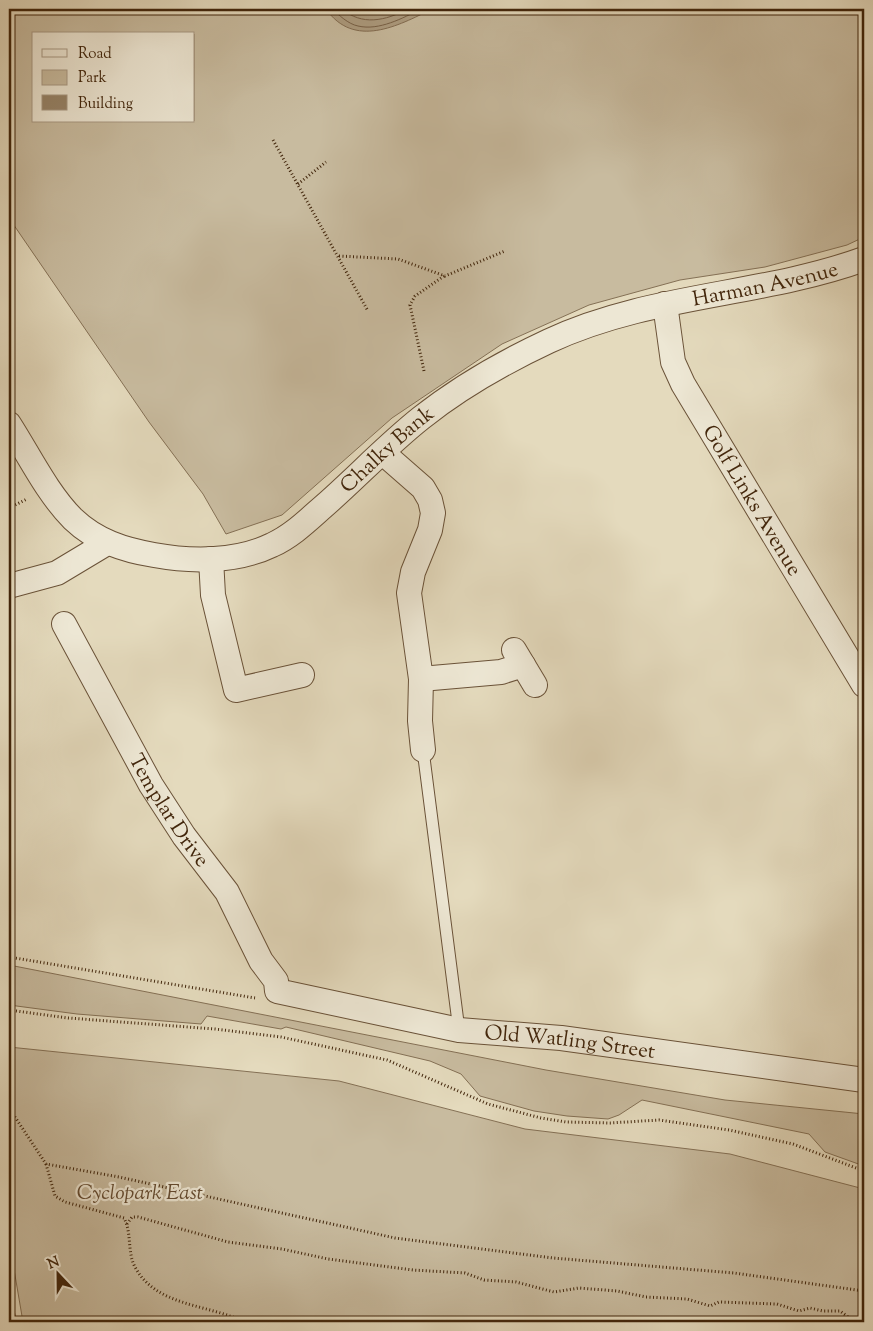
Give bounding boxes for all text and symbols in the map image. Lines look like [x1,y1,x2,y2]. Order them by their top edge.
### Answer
legend [32,32,195,122]
text: Road [78,44,112,65]
text: Park [78,68,107,89]
text: Building [78,94,133,115]
street label: Harman Avenue [690,255,842,315]
street label: Chalky Bank [334,400,442,501]
street label: Golf Links Avenue [694,420,808,582]
street label: Templar Drive [120,749,216,874]
street label: Old Watling Street [483,1019,657,1068]
park label: Cyclopark East [77,1179,203,1209]
north arrow [32,1248,82,1298]
text: N [45,1252,63,1275]

